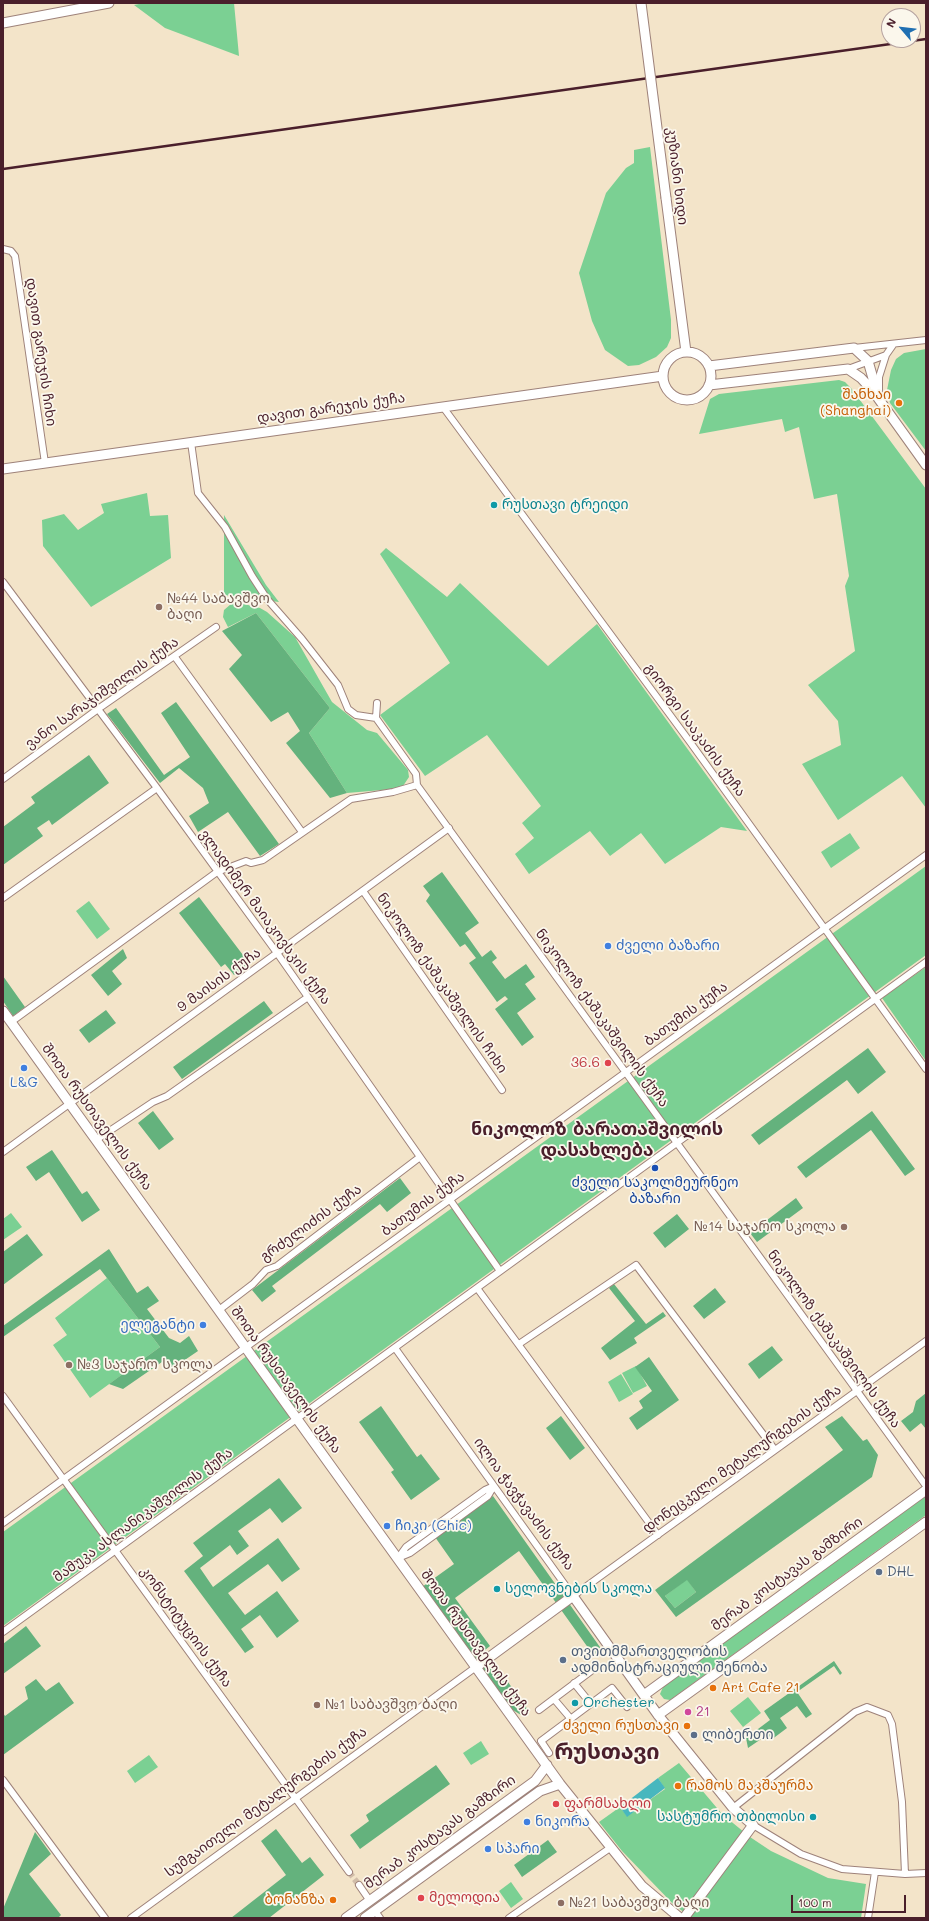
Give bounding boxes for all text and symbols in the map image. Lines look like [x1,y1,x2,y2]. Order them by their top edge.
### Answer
north arrow [881,8,921,48]
text: N [882,15,899,30]
street label: კუზიანი ხიდი [663,126,691,226]
street label: დავით გარეჯის ჩიხი [22,277,60,427]
place label: შანხაი (Shanghai) [820,387,891,420]
street label: დავით გარეჯის ქუჩა [256,389,406,427]
marker: შანხაი (Shanghai) [894,398,904,408]
place label: რუსთავი ტრეიდი [502,497,629,513]
marker: რუსთავი ტრეიდი [489,500,499,510]
place label: №44 საბავშვო ბაღი [167,591,270,624]
marker: №44 საბავშვო ბაღი [154,602,164,612]
street label: ვანო სარაჯიშვილის ქუჩა [22,633,182,753]
street label: გიორგი სააკაძის ქუჩა [641,660,749,800]
street label: ვლადიმერ მაიაკოვსკის ქუჩა [196,826,334,1008]
street label: ნიკოლოზ ქაშაკაშვილის ჩიხი [373,890,511,1076]
street label: ნიკოლოზ ქაშაკაშვილის ქუჩა [532,926,672,1110]
place label: ძველი ბაზარი [616,938,720,954]
marker: ძველი ბაზარი [603,941,613,951]
street label: 9 მაისის ქუჩა [174,944,264,1016]
street label: ბათუმის ქუჩა [641,978,731,1050]
street label: შოთა რუსთაველის ქუჩა [38,1040,156,1194]
place label: 36.6 [571,1055,600,1071]
marker: 36.6 [603,1058,613,1068]
marker: L&G [19,1063,29,1073]
place label: L&G [10,1075,38,1091]
district label: ნიკოლოზ ბარათაშვილის დასახლება [471,1118,723,1160]
marker: ძველი საკოლმეურნეო ბაზარი [650,1163,660,1173]
street label: ბათუმის ქუჩა [378,1168,468,1240]
place label: ძველი საკოლმეურნეო ბაზარი [572,1175,738,1208]
street label: გრძელიძის ქუჩა [257,1181,365,1265]
place label: №14 საჯარო სკოლა [694,1219,836,1235]
marker: №14 საჯარო სკოლა [839,1222,849,1232]
street label: ნიკოლოზ ქაშაკაშვილის ქუჩა [764,1247,904,1431]
street label: შოთა რუსთაველის ქუჩა [227,1303,345,1457]
place label: ელეგანტი [120,1317,195,1333]
marker: ელეგანტი [198,1320,208,1330]
place label: №3 საჯარო სკოლა [77,1357,213,1373]
marker: №3 საჯარო სკოლა [64,1360,74,1370]
street label: დონეცკელი მეტალურგების ქუჩა [639,1381,845,1537]
street label: ილია ჭავჭავაძის ქუჩა [470,1434,578,1574]
street label: მამუკა ასლანიკაშვილის ქუჩა [50,1444,236,1586]
street label: მერაბ კოსტავას გამზირი [708,1513,866,1635]
place label: ჩიკი (Chic) [395,1518,472,1534]
marker: ჩიკი (Chic) [382,1521,392,1531]
street label: კონსტიტუციის ქუჩა [137,1563,235,1691]
place label: DHL [887,1564,914,1580]
street label: შოთა რუსთაველის ქუჩა [417,1566,535,1720]
marker: DHL [874,1567,884,1577]
place label: სელოვნების სკოლა [505,1581,652,1597]
marker: სელოვნების სკოლა [492,1584,502,1594]
place label: თვითმმართველობის ადმინისტრაციული შენობა [571,1644,768,1676]
marker: თვითმმართველობის ადმინისტრაციული შენობა [558,1655,568,1665]
place label: Art Cafe 21 [721,1680,800,1696]
marker: Art Cafe 21 [708,1683,718,1693]
place label: Orchester [583,1695,655,1711]
place label: №1 საბავშვო ბაღი [325,1697,457,1713]
marker: Orchester [570,1698,580,1708]
marker: №1 საბავშვო ბაღი [312,1700,322,1710]
place label: 21 [696,1704,710,1720]
marker: 21 [683,1707,693,1717]
place label: ძველი რუსთავი [563,1718,679,1734]
marker: ძველი რუსთავი [682,1721,692,1731]
street label: სუმგაითელი მეტალურგების ქუჩა [162,1723,370,1881]
place label: ლიბერთი [702,1727,773,1743]
marker: ლიბერთი [689,1730,699,1740]
district label: რუსთავი [554,1739,660,1765]
street label: მერაბ კოსტავას გამზირი [361,1771,519,1893]
place label: რამოს მაკშაურმა [686,1778,813,1794]
marker: რამოს მაკშაურმა [673,1781,683,1791]
place label: ფარმსახლი [564,1796,651,1812]
marker: ფარმსახლი [551,1799,561,1809]
place label: სასტუმრო თბილისი [657,1809,805,1825]
marker: სასტუმრო თბილისი [808,1812,818,1822]
place label: ნიკორა [535,1814,590,1830]
marker: ნიკორა [522,1817,532,1827]
place label: სპარი [496,1841,539,1857]
marker: სპარი [483,1844,493,1854]
scale bar [793,1887,908,1913]
place label: მელოდია [429,1890,500,1906]
place label: ბონანზა [264,1892,325,1908]
marker: მელოდია [416,1893,426,1903]
text: 100 m [798,1894,832,1910]
marker: ბონანზა [328,1895,338,1905]
place label: №21 საბავშვო ბაღი [569,1895,709,1911]
marker: №21 საბავშვო ბაღი [556,1898,566,1908]

